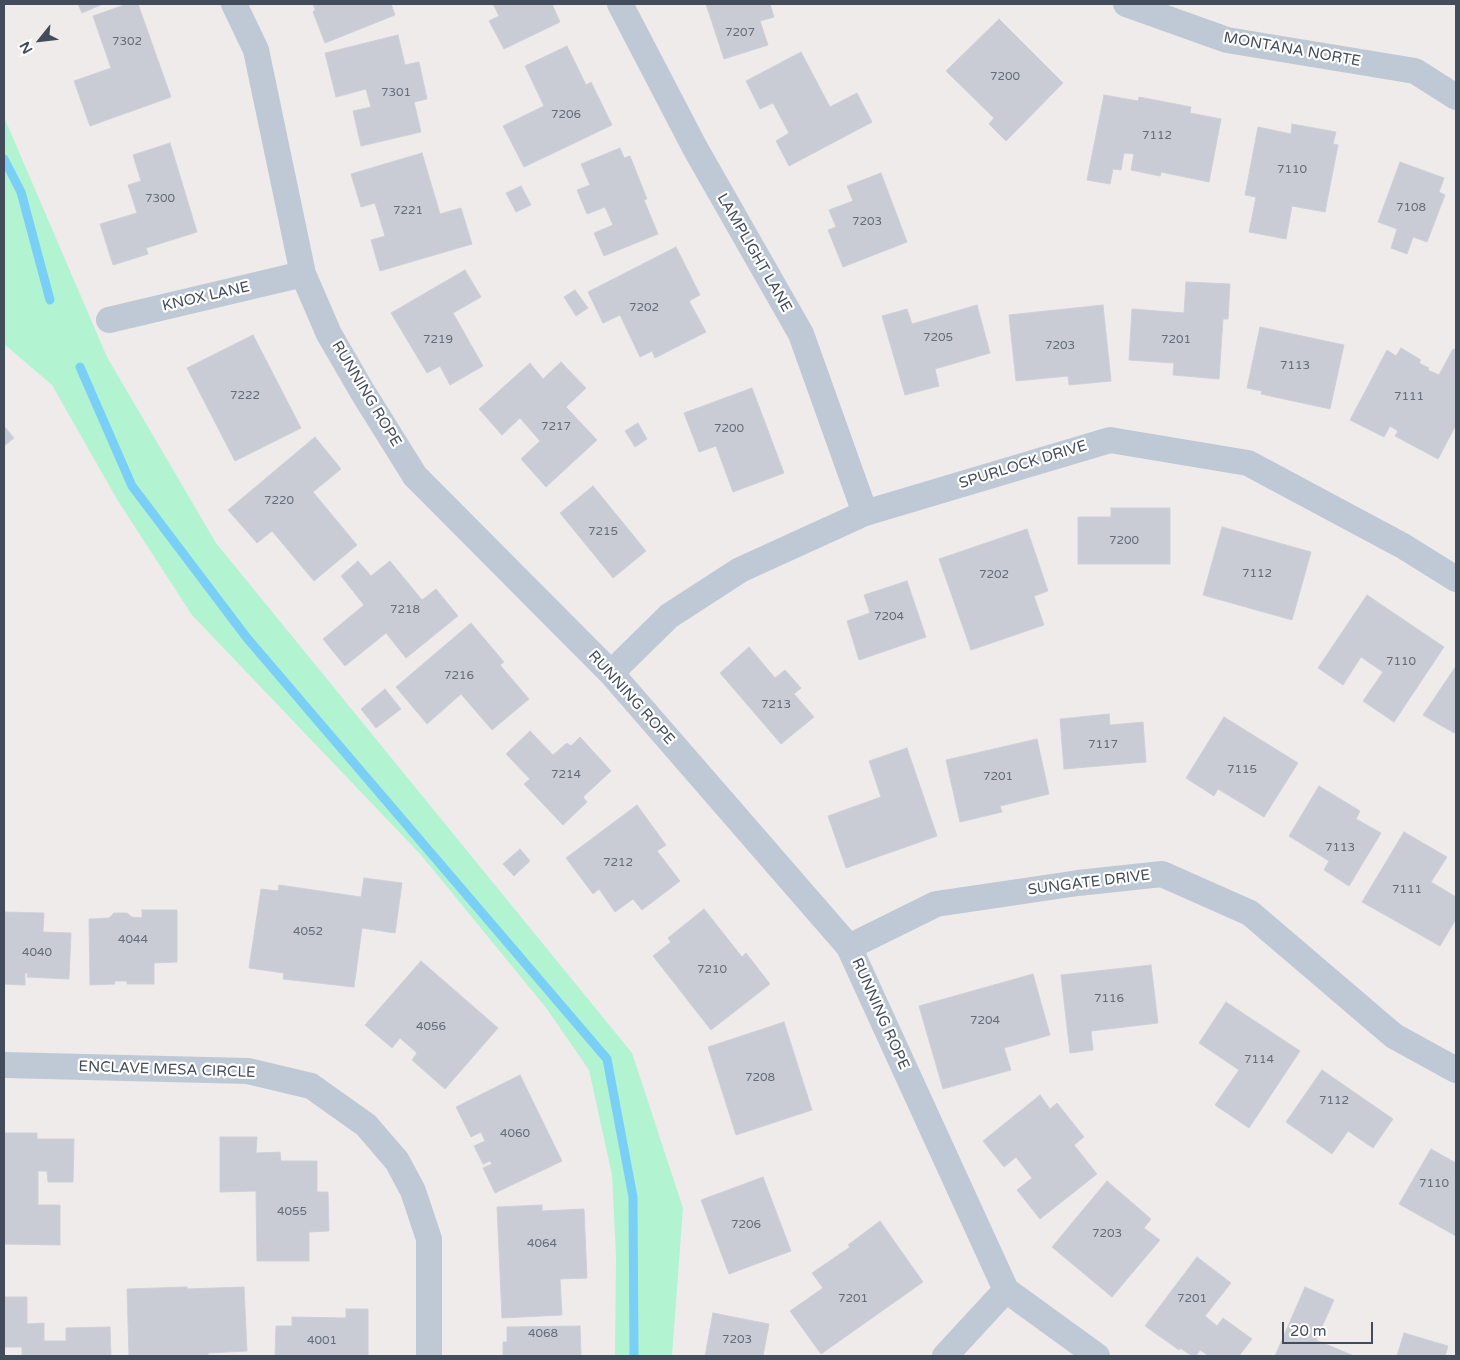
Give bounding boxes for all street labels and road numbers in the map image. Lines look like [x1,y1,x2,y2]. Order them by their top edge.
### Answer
street label: MONTANA NORTE [1222,29,1362,71]
street label: LAMPLIGHT LANE [713,191,795,315]
street label: KNOX LANE [161,278,251,316]
street label: RUNNING ROPE [327,338,405,450]
street label: SPURLOCK DRIVE [957,437,1089,493]
street label: RUNNING ROPE [584,647,678,749]
street label: SUNGATE DRIVE [1027,867,1151,899]
street label: RUNNING ROPE [847,955,913,1073]
street label: ENCLAVE MESA CIRCLE [78,1058,256,1082]

